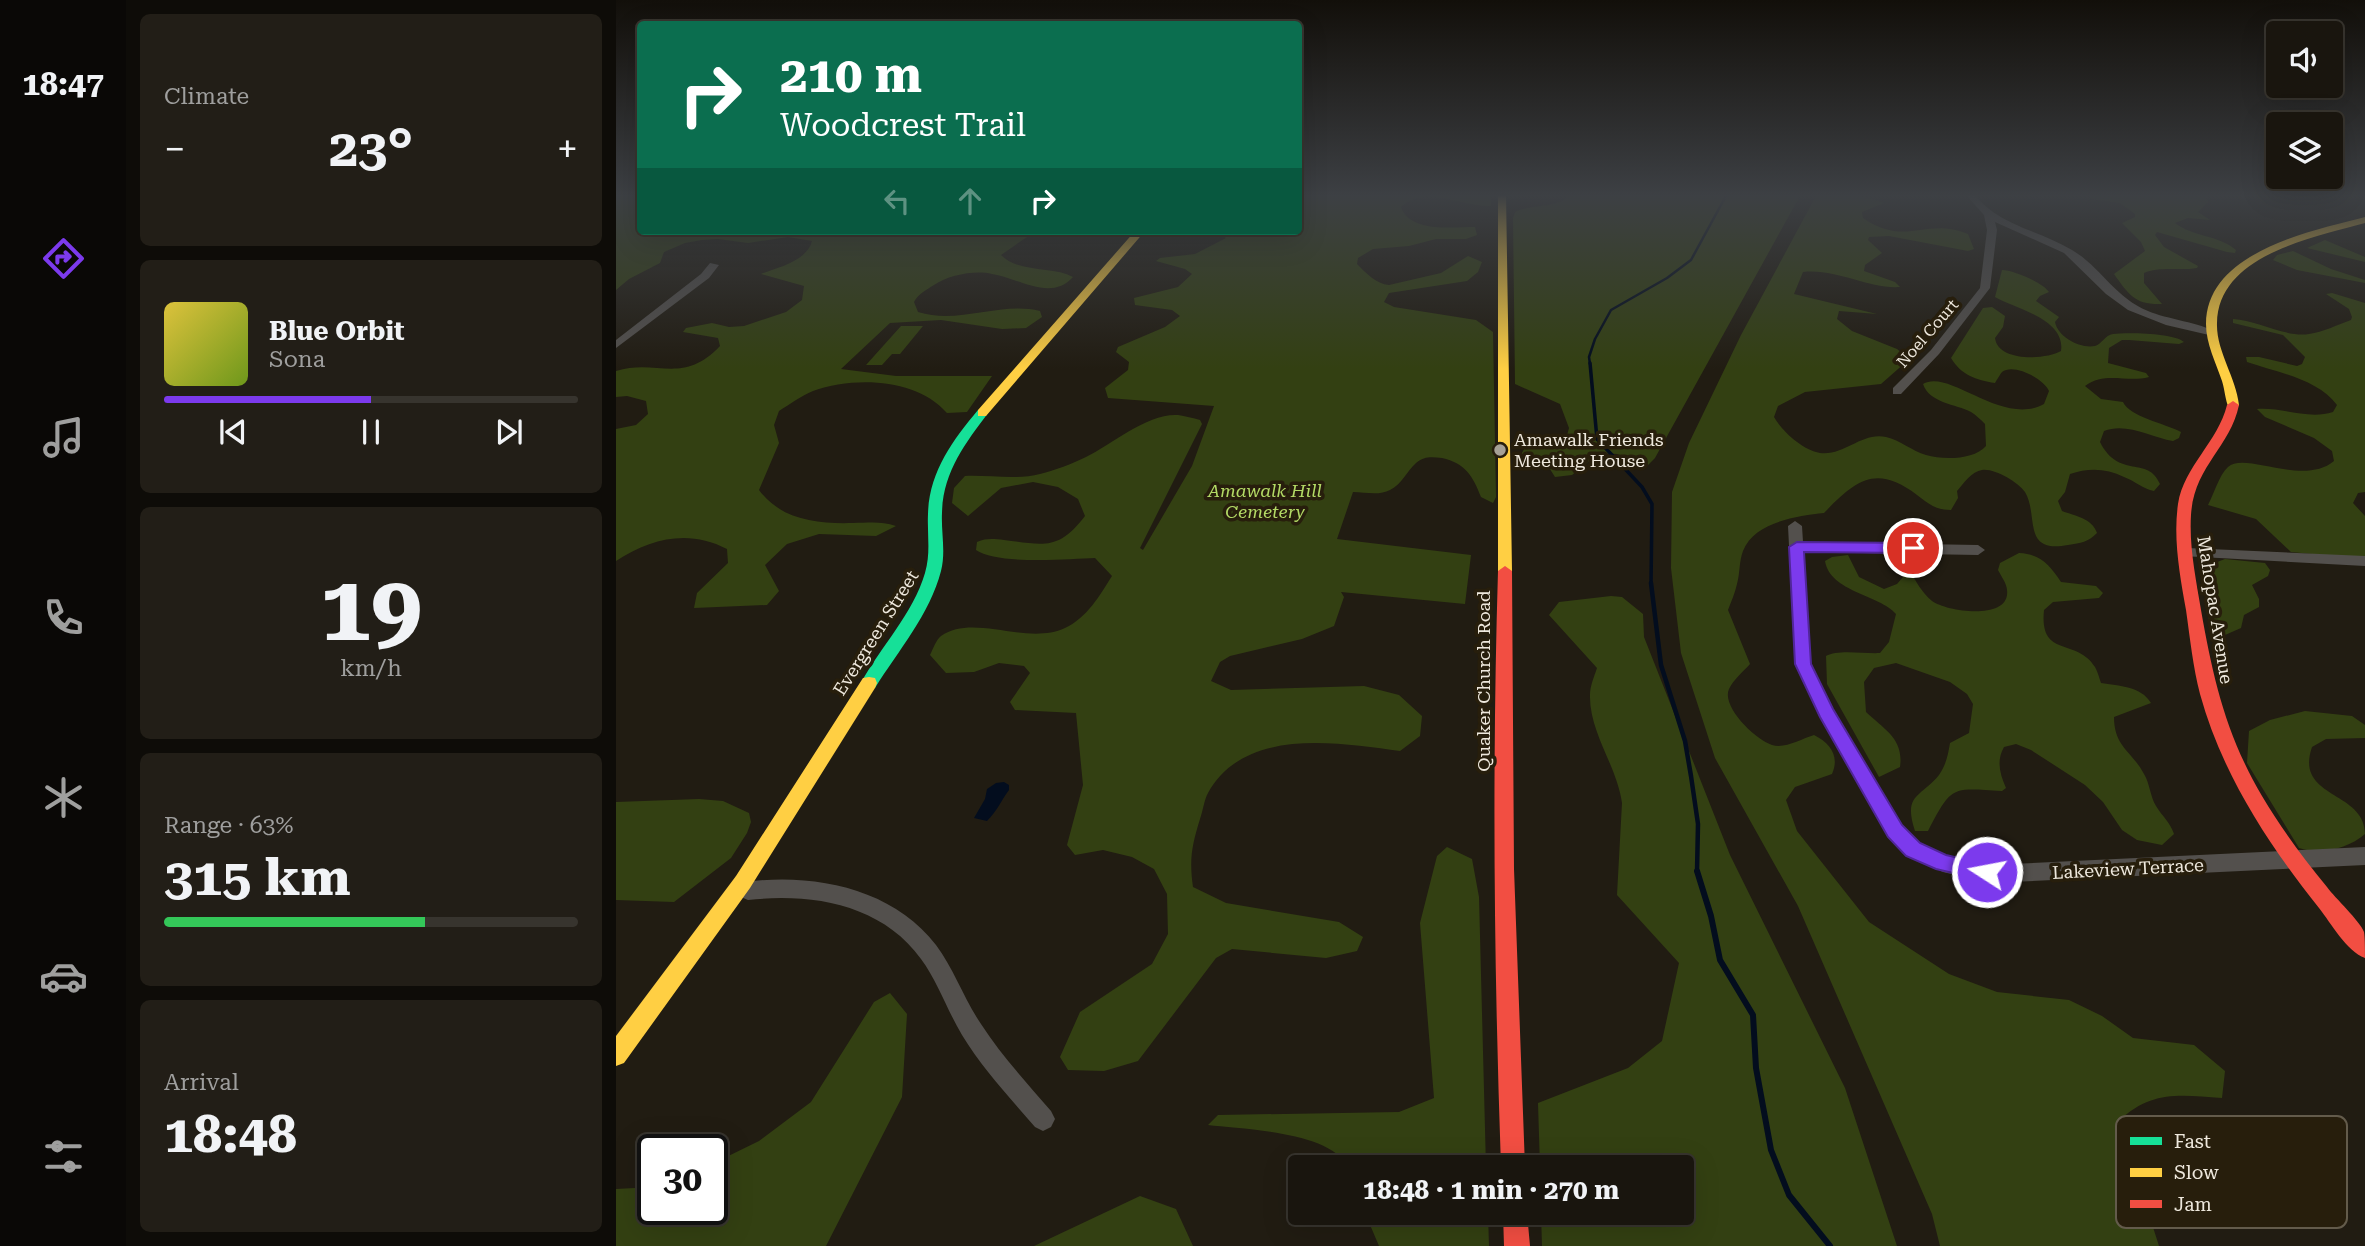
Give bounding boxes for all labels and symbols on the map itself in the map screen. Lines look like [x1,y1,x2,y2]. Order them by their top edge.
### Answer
street label: Noel Court [1893,295,1962,371]
place label: Amawalk Friends Meeting House [1514,429,1664,471]
marker: Amawalk Friends Meeting House [1492,442,1508,458]
park label: Amawalk Hill Cemetery [1207,480,1322,522]
pin [1883,518,1943,578]
street label: Mahopac Avenue [2193,534,2238,686]
street label: Evergreen Street [829,566,923,699]
street label: Quaker Church Road [1473,590,1494,772]
position arrow [1950,835,2024,909]
street label: Lakeview Terrace [2052,854,2204,883]
legend [2116,1116,2347,1228]
text: Fast [2174,1130,2211,1153]
speed limit sign: 30 [637,1134,728,1225]
text: Slow [2174,1161,2219,1184]
text: Jam [2174,1193,2212,1216]

